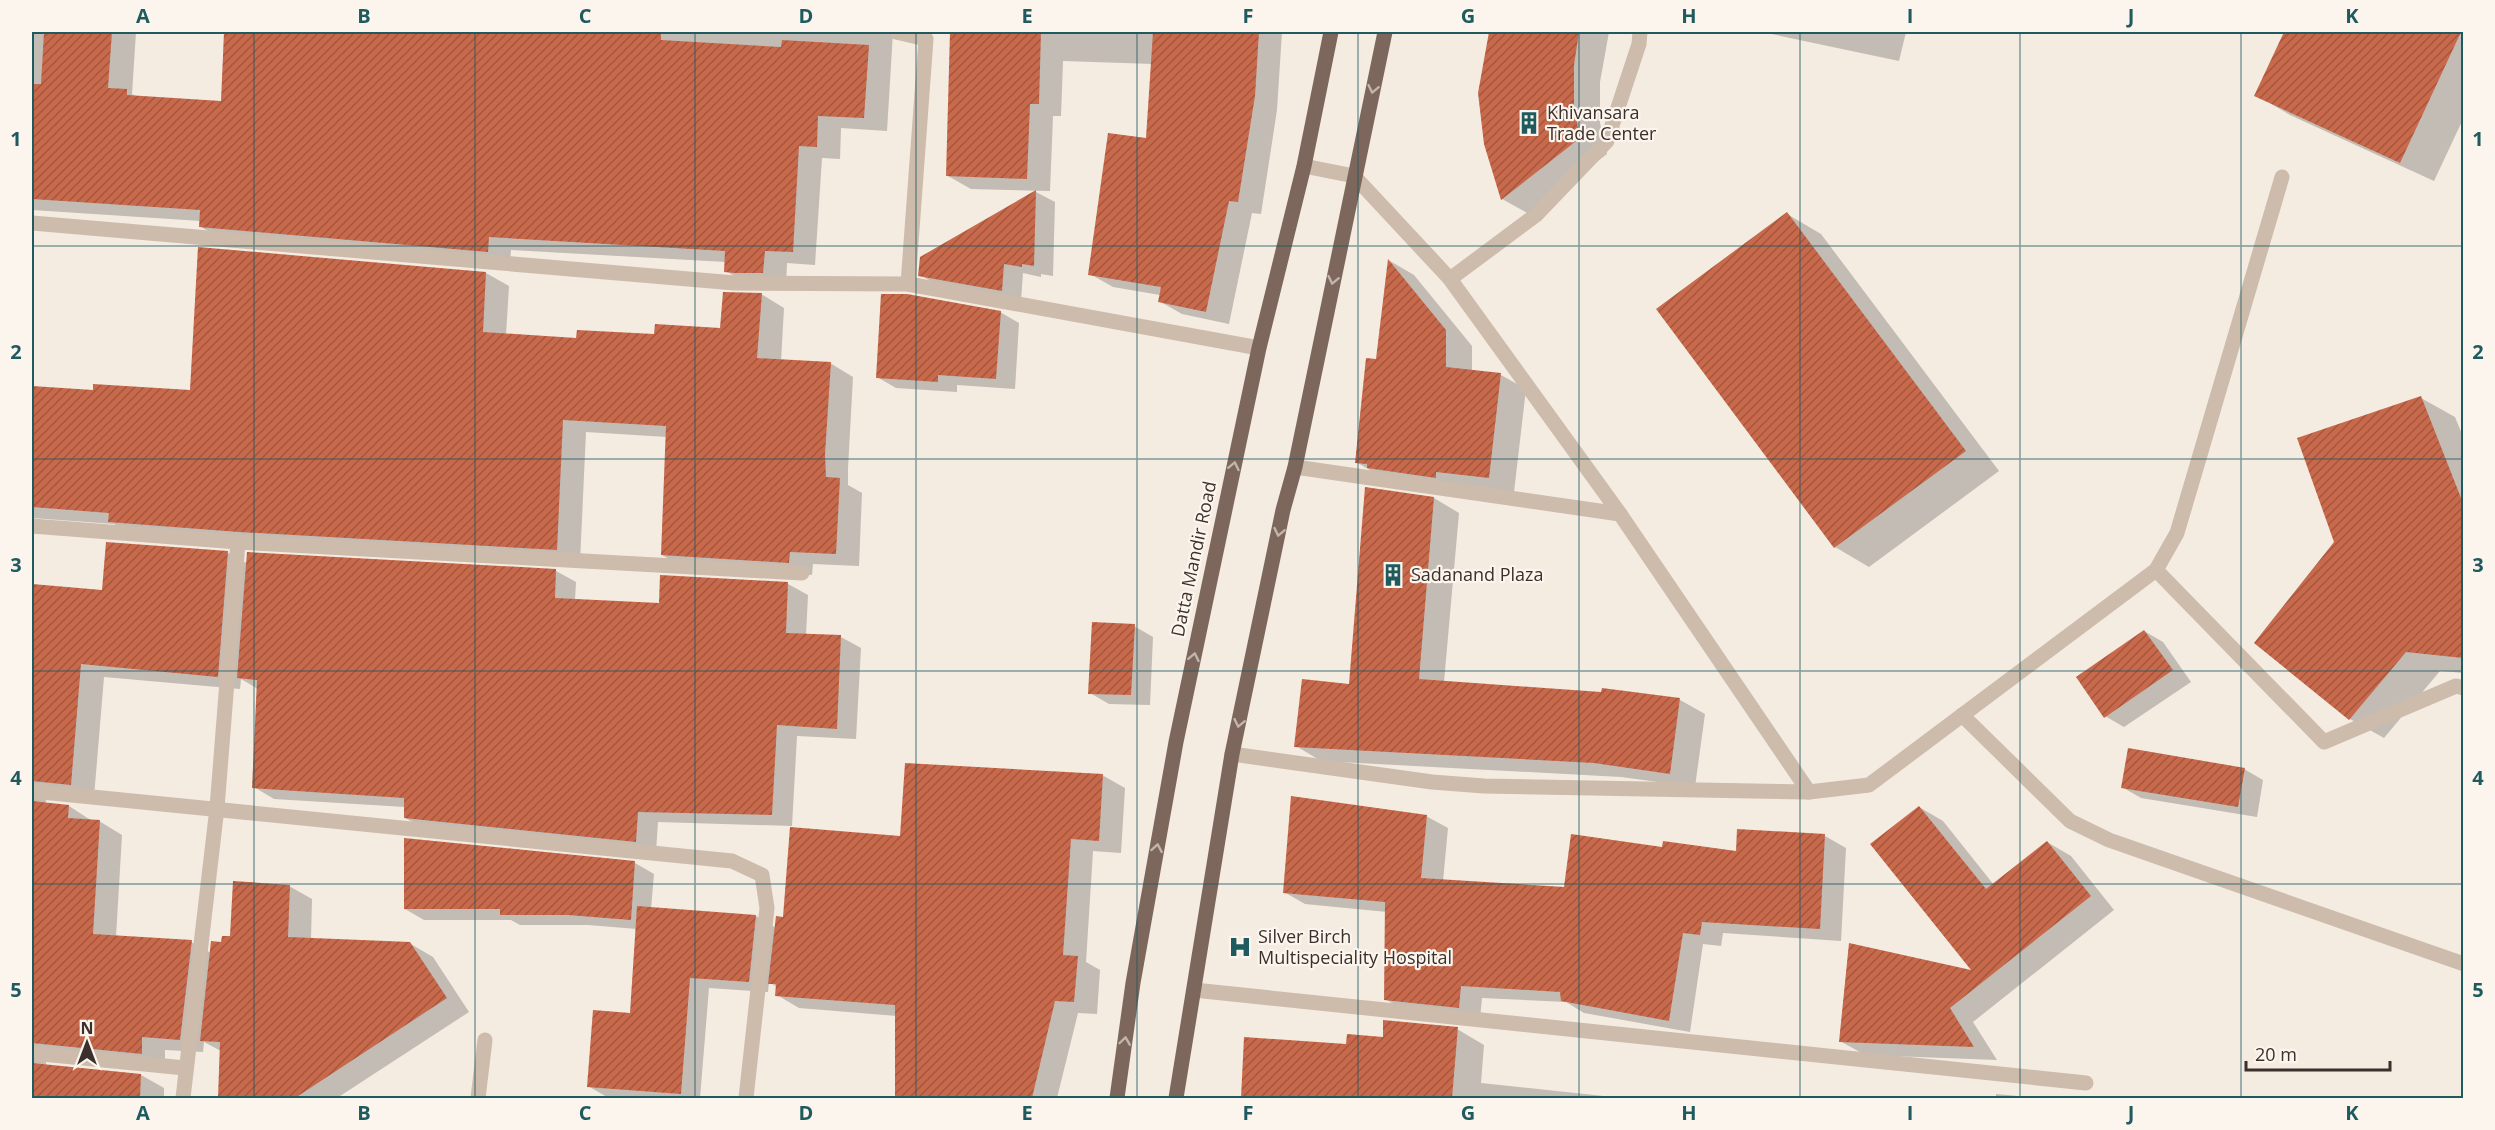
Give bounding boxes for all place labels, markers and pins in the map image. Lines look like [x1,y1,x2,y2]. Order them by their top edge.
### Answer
place label: Khivansara Trade Center [1547,100,1657,145]
building icon: Khivansara Trade Center [1516,110,1542,136]
building icon: Sadanand Plaza [1380,562,1406,588]
place label: Sadanand Plaza [1411,562,1543,586]
place label: Silver Birch Multispeciality Hospital [1258,924,1452,969]
hospital icon: Silver Birch Multispeciality Hospital [1227,934,1253,960]

